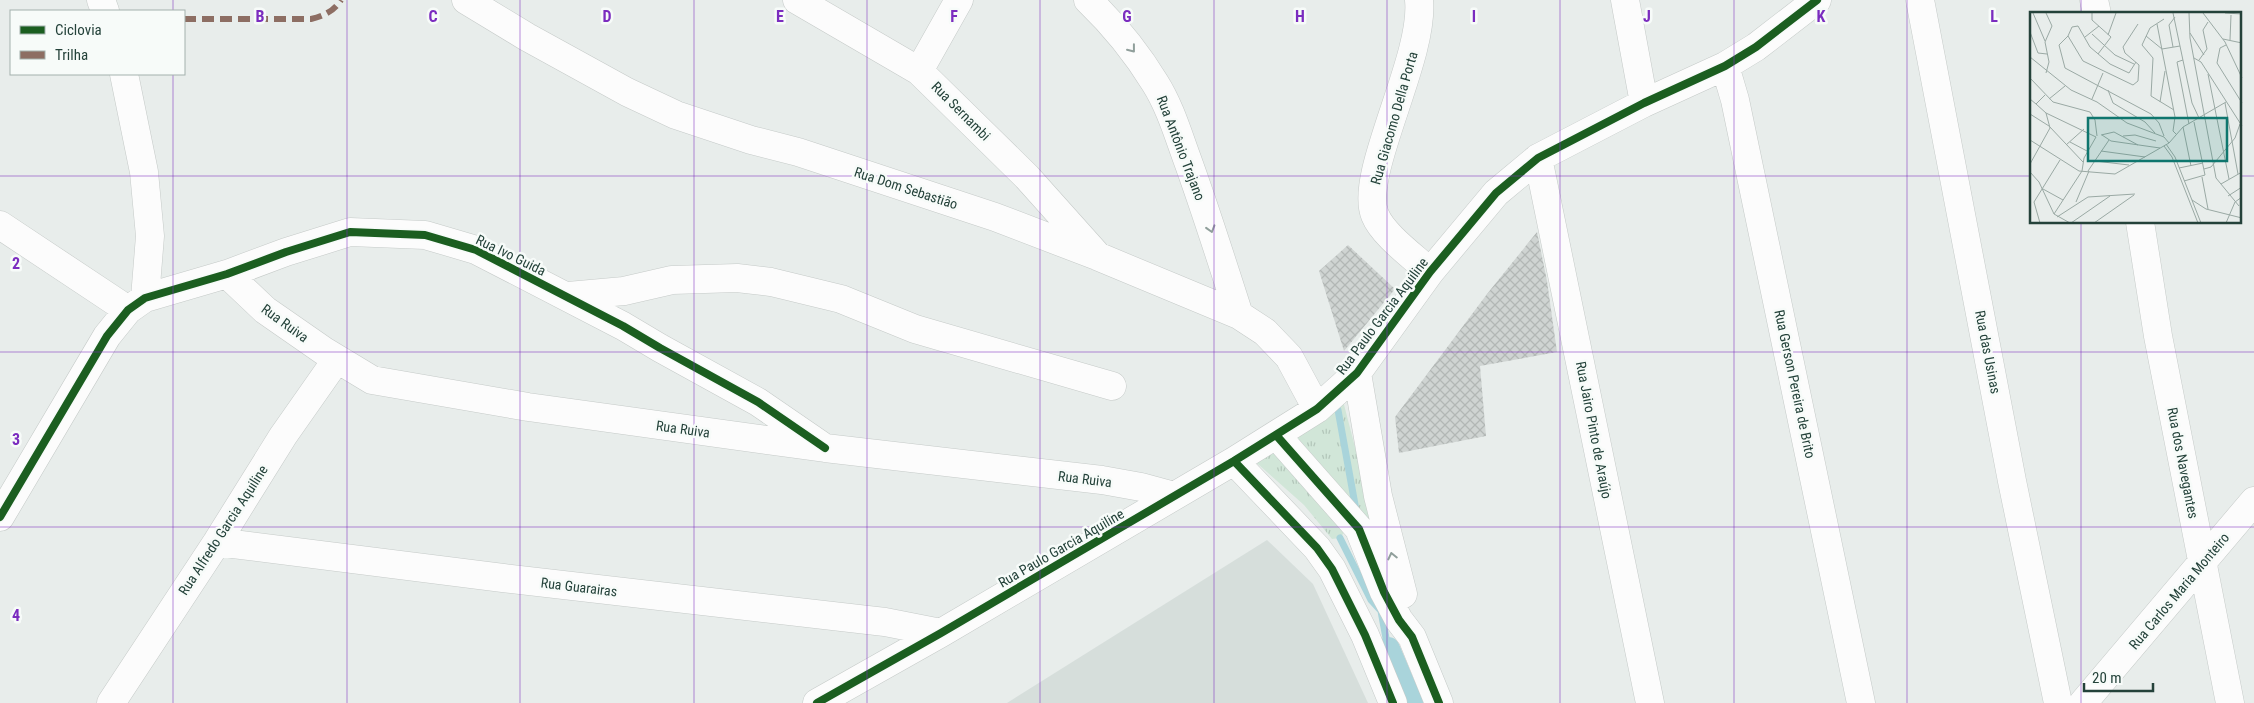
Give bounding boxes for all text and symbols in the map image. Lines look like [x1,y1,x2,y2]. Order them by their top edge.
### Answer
text: B [256,7,265,26]
text: C [428,7,438,26]
text: D [602,7,612,26]
text: E [776,7,784,26]
text: F [950,7,958,26]
text: G [1122,7,1132,26]
text: H [1295,7,1305,26]
text: I [1472,7,1476,26]
text: J [1643,7,1651,26]
text: K [1817,7,1826,26]
text: L [1990,7,1998,26]
legend [10,10,185,75]
inset map [2030,12,2242,224]
text: Ciclovia [55,21,102,39]
one-way arrow [1127,43,1135,52]
text: Trilha [55,46,88,64]
street label: Rua Giacomo Della Porta [1367,50,1421,186]
street label: Rua Sernambi [928,78,994,144]
street label: Rua Antônio Trajano [1154,93,1208,203]
street label: Rua Dom Sebastião [852,164,960,212]
one-way arrow [1206,224,1216,233]
street label: Rua Ivo Guida [473,231,549,279]
text: 2 [12,254,20,273]
street label: Rua Paulo Garcia Aquiline [1333,254,1431,378]
street label: Rua Ruiva [258,301,312,345]
street label: Rua Gerson Pereira de Brito [1771,308,1819,460]
street label: Rua das Usinas [1972,309,2004,395]
street label: Rua Jairo Pinto de Araújo [1573,360,1615,500]
street label: Rua dos Navegantes [2164,406,2202,520]
street label: Rua Ruiva [655,417,711,441]
text: 3 [12,430,20,449]
street label: Rua Alfredo Garcia Aquiline [175,462,271,598]
street label: Rua Ruiva [1057,468,1113,490]
street label: Rua Paulo Garcia Aquiline [995,505,1127,590]
street label: Rua Carlos Maria Monteiro [2126,530,2232,652]
one-way arrow [1387,552,1398,561]
street label: Rua Guarairas [540,574,618,600]
text: 4 [12,606,20,625]
scale bar [2084,660,2153,692]
text: 20 m [2092,669,2122,687]

